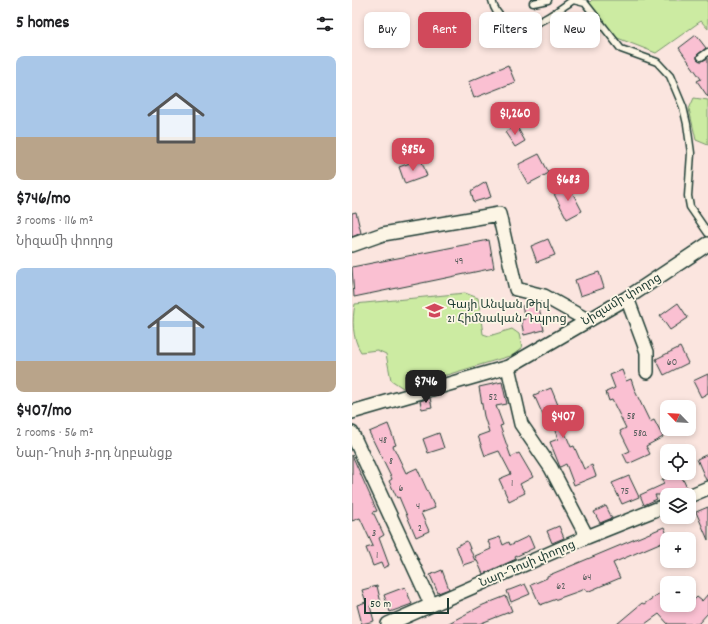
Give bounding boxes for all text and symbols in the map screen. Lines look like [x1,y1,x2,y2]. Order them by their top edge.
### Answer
text: 5 homes [16,12,69,36]
chip: Buy [364,12,410,48]
chip: Rent [418,12,471,48]
chip: Filters [479,12,542,48]
chip: New [550,12,600,48]
icon: filters [314,13,336,35]
icon: home [140,82,212,154]
pin: $1,260 [482,102,548,136]
text: $1,260 [499,105,531,124]
pin: $856 [389,138,437,172]
text: $856 [401,141,425,160]
pin: $683 [544,168,592,202]
text: $683 [556,171,580,190]
text: $746/mo [16,188,71,212]
text: 3 rooms · 116 m² [16,212,93,231]
text: Նիզամի փողոց [16,233,113,252]
house number: 49 [455,255,463,269]
street label: Նիզամի փողոց [579,270,665,331]
icon: home [140,294,212,366]
place label: Գայի Անվան Թիվ 21 Հիմնական Դպրոց [447,297,567,328]
school or university icon: Գայի Անվան Թիվ 21 Հիմնական Դպրոց [424,301,444,321]
house number: 60 [667,356,677,370]
pin: $746 [402,370,450,404]
text: $746 [414,373,438,392]
house number: 52 [489,391,498,405]
text: $407/mo [16,400,72,424]
north arrow [660,400,696,436]
map controls [660,400,696,612]
pin: $407 [539,405,587,439]
text: $407 [551,408,575,427]
house number: 58 [627,410,635,424]
text: 2 rooms · 56 m² [16,424,93,443]
house number: 58a [633,427,647,441]
house number: 48 [379,434,387,448]
button: locate [660,444,696,480]
text: Նար-Դոսի 3-րդ նրբանցք [16,445,172,464]
house number: 8 [389,455,393,469]
house number: 1 [511,477,513,491]
house number: 6 [399,482,404,496]
house number: 75 [621,485,630,499]
button: layers [660,488,696,524]
house number: 4 [416,500,420,514]
house number: 2 [418,522,422,536]
house number: 3 [372,527,376,541]
button: + [660,532,696,568]
street label: Նար-Դոսի փողոց [477,536,578,592]
house number: 1 [376,549,378,563]
house number: 64 [582,571,592,585]
button: − [660,576,696,612]
house number: 62 [556,580,566,594]
scale bar [364,596,449,615]
text: 50 m [370,597,391,613]

